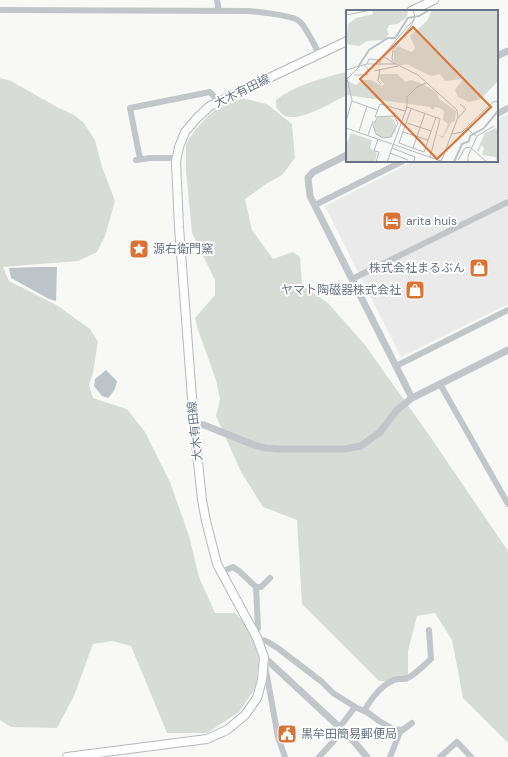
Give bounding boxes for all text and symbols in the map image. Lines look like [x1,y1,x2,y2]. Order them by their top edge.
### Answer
inset map [346,10,498,162]
street label: 大木有田線 [212,71,272,111]
hotel icon: arita huis [381,210,403,232]
place label: arita huis [406,213,457,229]
place icon: 源右衛門窯 [128,238,150,260]
place label: 源右衛門窯 [153,241,213,257]
shop icon: 株式会社まるぶん [468,257,490,279]
place label: 株式会社まるぶん [369,260,465,276]
shop icon: ヤマト陶磁器株式会社 [404,279,426,301]
place label: ヤマト陶磁器株式会社 [281,282,401,298]
street label: 大木有田線 [184,400,206,462]
public building icon: 黒牟田簡易郵便局 [276,723,298,745]
place label: 黒牟田簡易郵便局 [301,726,397,742]

